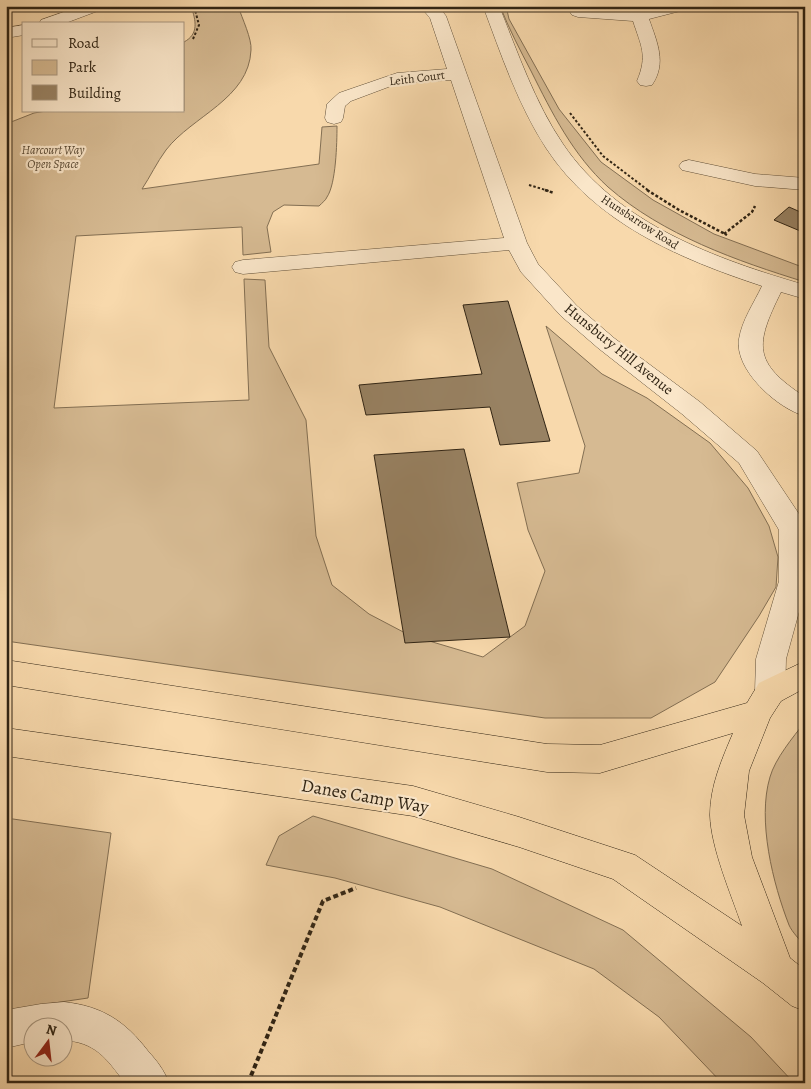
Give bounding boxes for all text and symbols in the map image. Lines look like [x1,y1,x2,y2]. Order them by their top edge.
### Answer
legend [22,22,185,112]
text: Road [68,33,100,53]
text: Park [68,57,97,77]
street label: Leith Court [388,67,446,89]
text: Building [68,83,121,103]
park label: Harcourt Way Open Space [22,142,85,172]
street label: Hunsbarrow Road [598,191,682,253]
street label: Hunsbury Hill Avenue [560,299,678,400]
street label: Danes Camp Way [299,773,431,819]
north arrow [22,1016,72,1066]
text: N [44,1019,59,1040]

